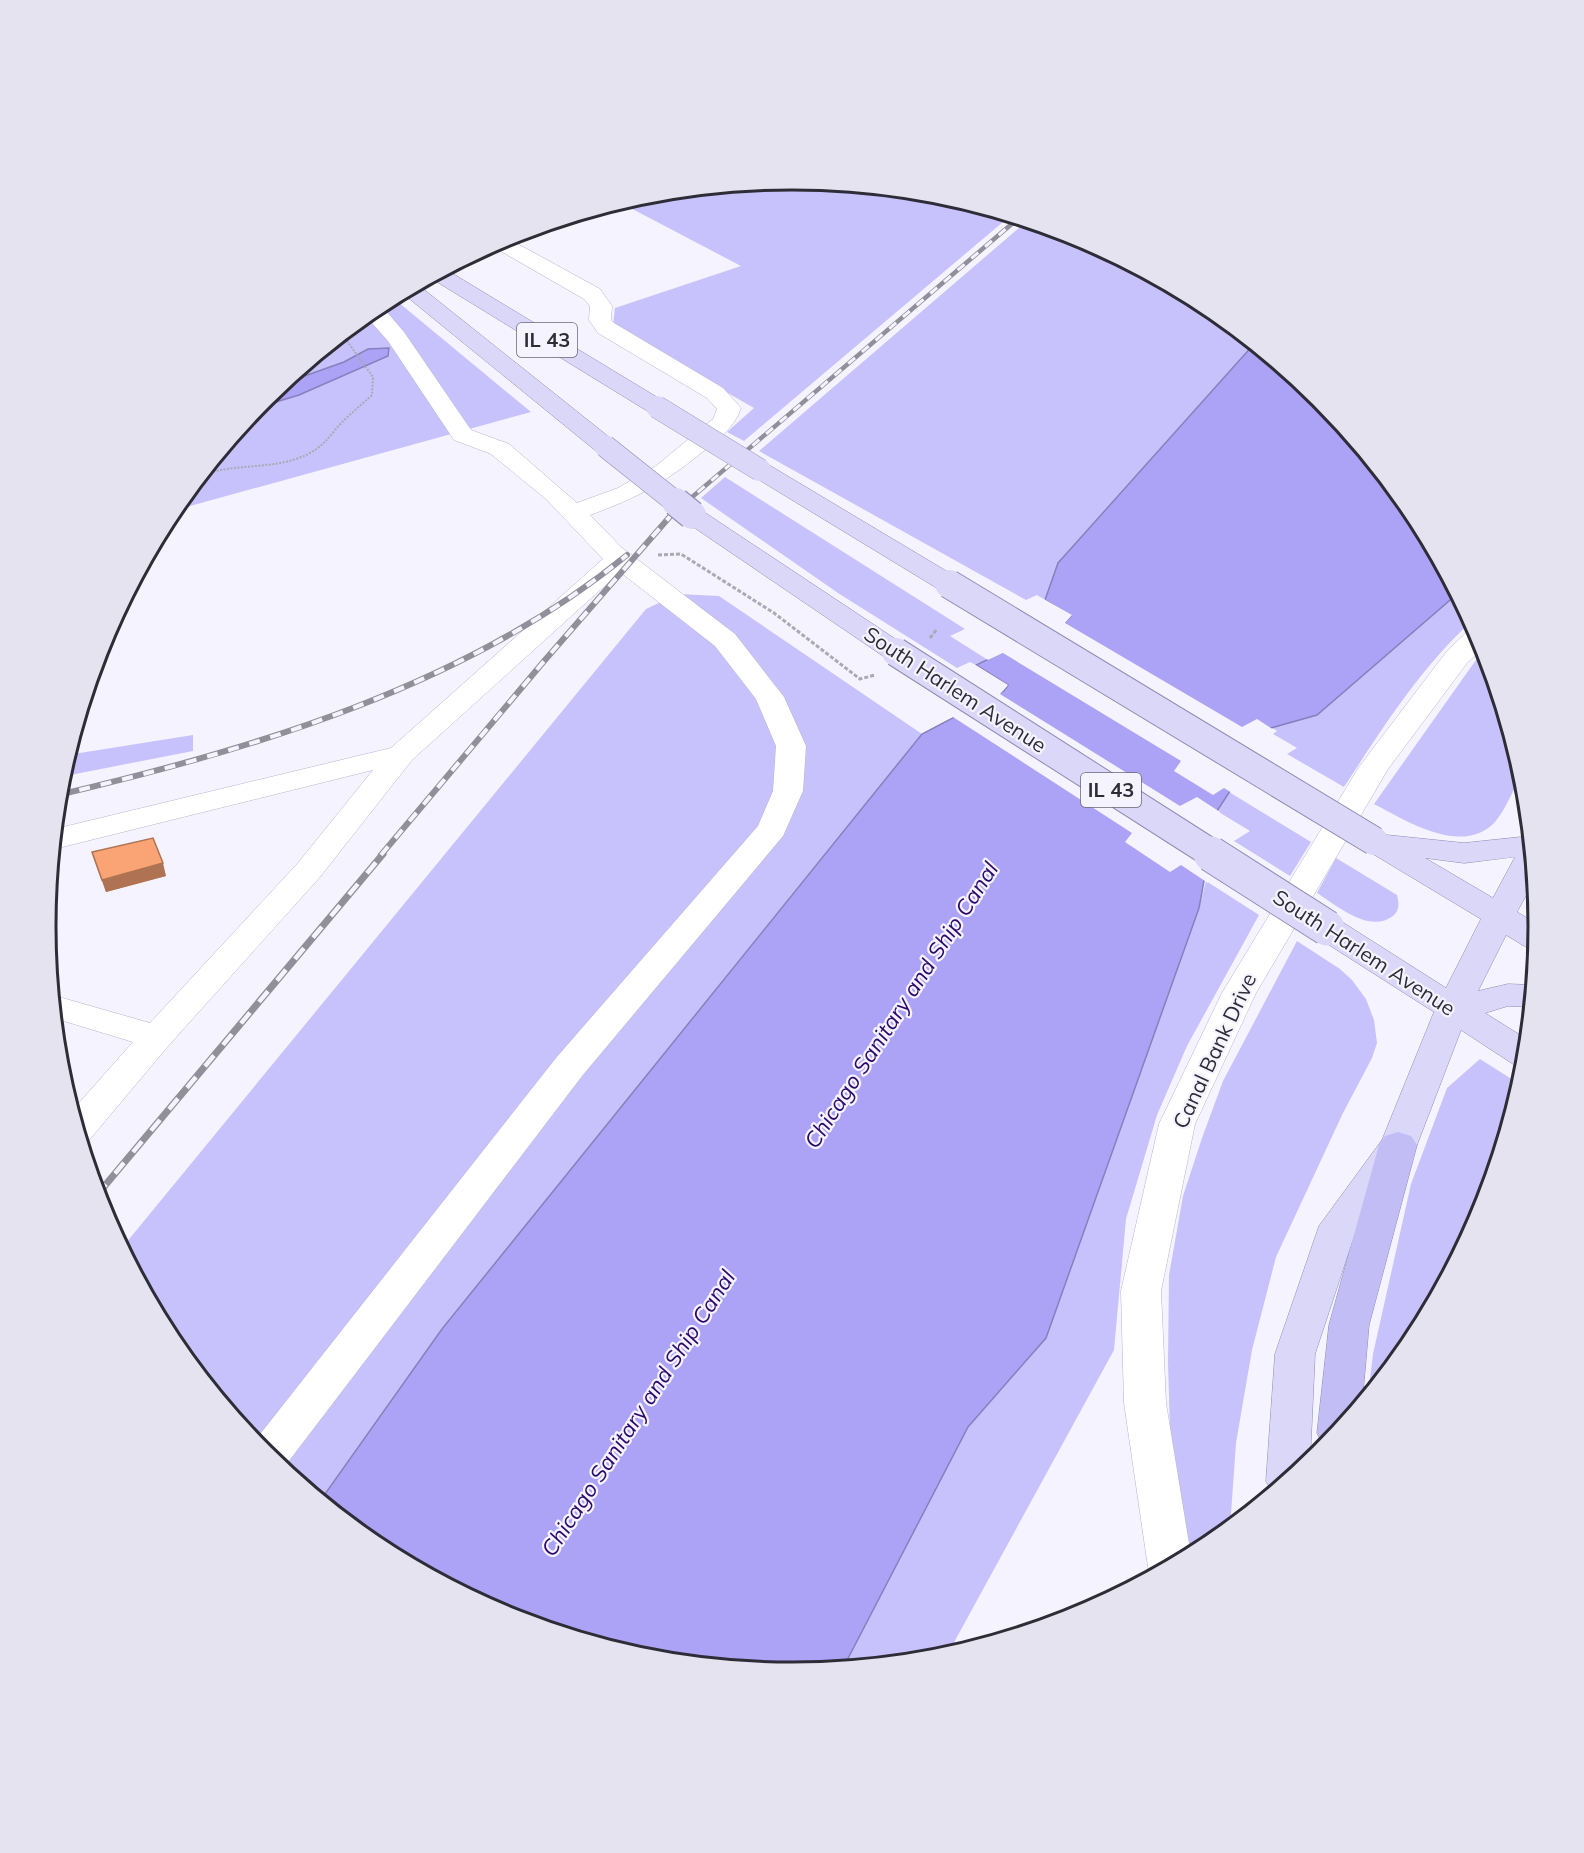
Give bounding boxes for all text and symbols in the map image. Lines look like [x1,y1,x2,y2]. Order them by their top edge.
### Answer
road number: IL 43 [517,323,577,357]
street label: South Harlem Avenue [860,620,1052,758]
road number: IL 43 [1081,773,1141,807]
water label: Chicago Sanitary and Ship Canal [798,856,1005,1153]
street label: South Harlem Avenue [1269,883,1461,1021]
street label: Canal Bank Drive [1167,969,1261,1132]
water label: Chicago Sanitary and Ship Canal [535,1264,742,1561]

